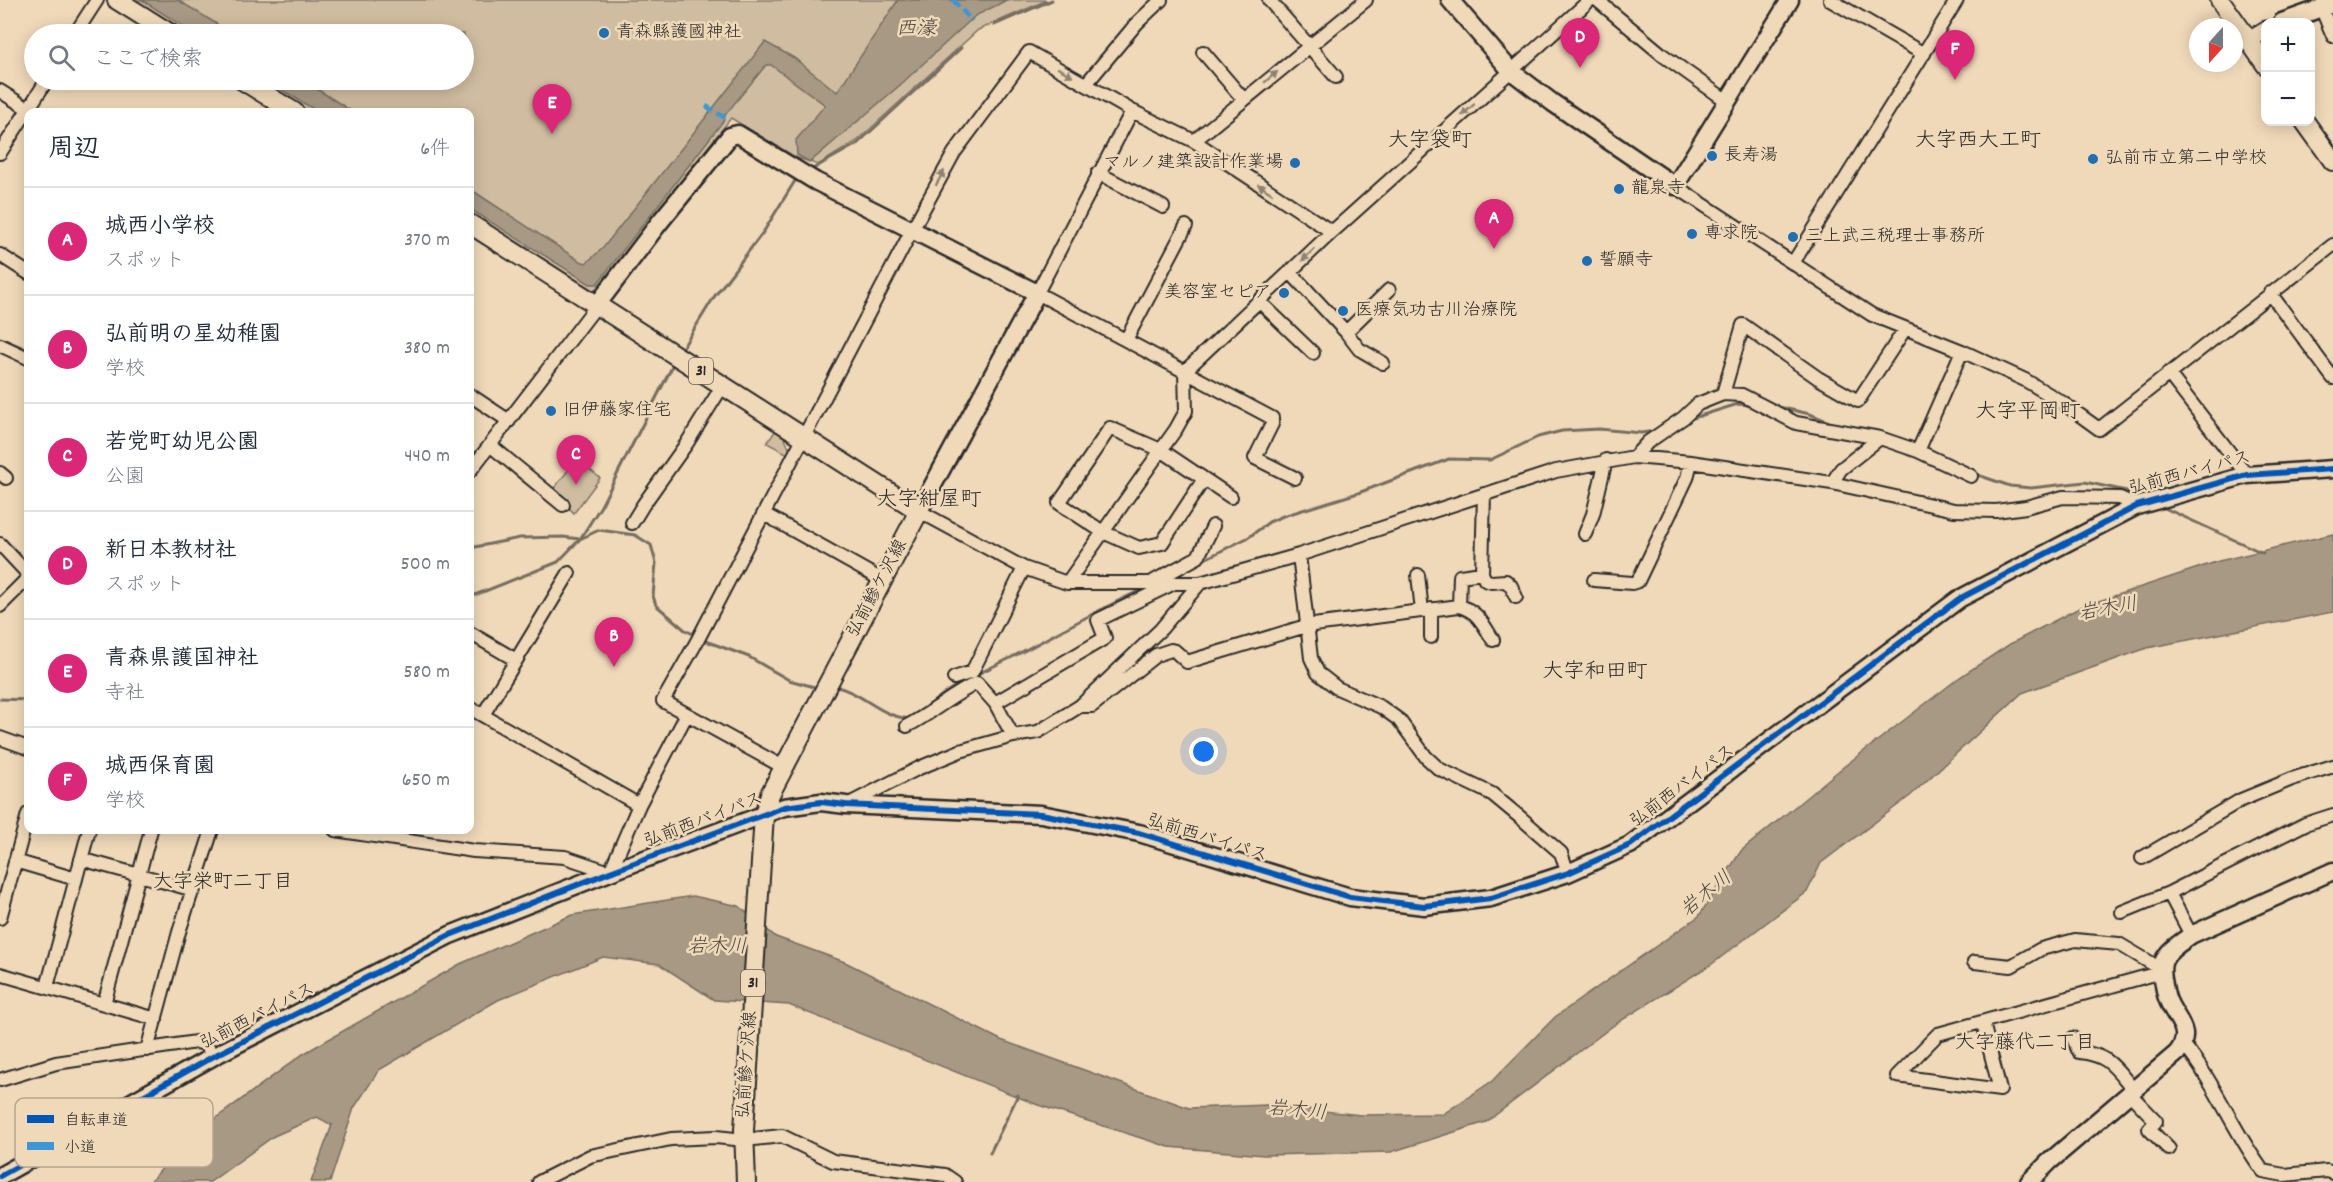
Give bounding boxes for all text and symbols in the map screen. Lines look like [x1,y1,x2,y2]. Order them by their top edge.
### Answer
water label: 西濠 [896,16,938,44]
north arrow [2189,18,2243,72]
map controls [2261,18,2315,126]
button: + [2261,18,2315,72]
pin: D [1560,19,1600,68]
place label: 青森縣護國神社 [616,21,742,46]
search box [24,24,474,90]
marker: 青森縣護國神社 [597,26,611,40]
pin: F [1936,31,1974,80]
icon: search [45,41,78,74]
text: ここで検索 [93,45,203,76]
one-way arrow [1056,67,1073,77]
one-way arrow [1264,72,1279,84]
button: − [2261,72,2315,126]
pin: E [532,84,572,134]
one-way arrow [1461,103,1476,116]
district label: 大字袋町 [1388,127,1472,157]
district label: 大字西大工町 [1915,127,2041,157]
text: 周辺 [48,132,100,169]
text: 6件 [420,136,450,164]
place label: 長寿湯 [1724,144,1778,169]
place label: 弘前市立第二中学校 [2105,147,2267,172]
marker: 長寿湯 [1705,149,1719,163]
place label: マルノ建築設計作業場 [1103,151,1283,176]
marker: 弘前市立第二中学校 [2086,152,2100,166]
marker: マルノ建築設計作業場 [1288,156,1302,170]
one-way arrow [935,170,945,187]
place label: 龍泉寺 [1631,177,1685,202]
marker: 龍泉寺 [1612,182,1626,196]
one-way arrow [1257,183,1273,194]
pin: A [1474,200,1514,249]
text: 城西小学校 [105,212,215,243]
place label: 専求院 [1704,222,1758,247]
place label: 三上武三税理士事務所 [1805,225,1985,250]
text: A [62,227,73,255]
text: 370 m [404,227,450,255]
marker: 専求院 [1685,227,1699,241]
marker: 三上武三税理士事務所 [1786,230,1800,244]
text: スポット [105,248,185,276]
one-way arrow [1301,248,1316,261]
place label: 誓願寺 [1599,249,1653,274]
marker: 誓願寺 [1580,254,1594,268]
place label: 美容室セピア [1164,281,1272,306]
marker: 美容室セピア [1277,286,1291,300]
place label: 医療気功古川治療院 [1355,299,1517,324]
marker: 医療気功古川治療院 [1336,304,1350,318]
text: 弘前明の星幼稚園 [105,320,281,351]
text: B [63,335,72,363]
text: 380 m [404,335,450,363]
text: 学校 [105,356,145,384]
road number: 31 [689,358,713,384]
district label: 大字平岡町 [1976,398,2081,428]
place label: 旧伊藤家住宅 [563,399,671,424]
marker: 旧伊藤家住宅 [544,404,558,418]
text: 若党町幼児公園 [105,428,259,459]
pin: C [556,436,596,485]
text: C [63,443,72,471]
text: 440 m [404,443,450,471]
street label: 弘前西バイパス [2126,446,2254,502]
text: 公園 [105,464,145,492]
district label: 大字紺屋町 [877,486,982,516]
street label: 弘前鰺ケ沢線 [842,535,914,643]
text: 新日本教材社 [105,536,237,567]
text: D [62,551,73,579]
text: 500 m [401,551,450,579]
text: スポット [105,572,185,600]
water label: 岩木川 [2076,591,2140,629]
pin: B [594,618,634,667]
text: 青森県護国神社 [105,644,259,675]
district label: 大字和田町 [1543,658,1648,688]
text: E [63,659,72,687]
text: 580 m [404,659,450,687]
text: 寺社 [105,680,145,708]
your location [1189,737,1218,766]
street label: 弘前西バイパス [1625,739,1741,835]
text: 城西保育園 [105,752,215,783]
text: F [63,767,72,795]
text: 650 m [402,767,450,795]
street label: 弘前西バイパス [641,787,767,855]
text: 学校 [105,788,145,816]
street label: 弘前西バイパス [1143,809,1271,869]
water label: 岩木川 [1675,865,1739,925]
district label: 大字栄町二丁目 [153,869,293,897]
water label: 岩木川 [687,934,747,962]
road number: 31 [741,970,765,996]
street label: 弘前西バイパス [196,977,320,1057]
street label: 弘前鰺ケ沢線 [732,1010,764,1120]
district label: 大字藤代二丁目 [1955,1030,2095,1058]
water label: 岩木川 [1266,1095,1328,1129]
legend [15,1098,213,1167]
text: 自転車道 [64,1110,128,1133]
text: 小道 [64,1137,96,1160]

